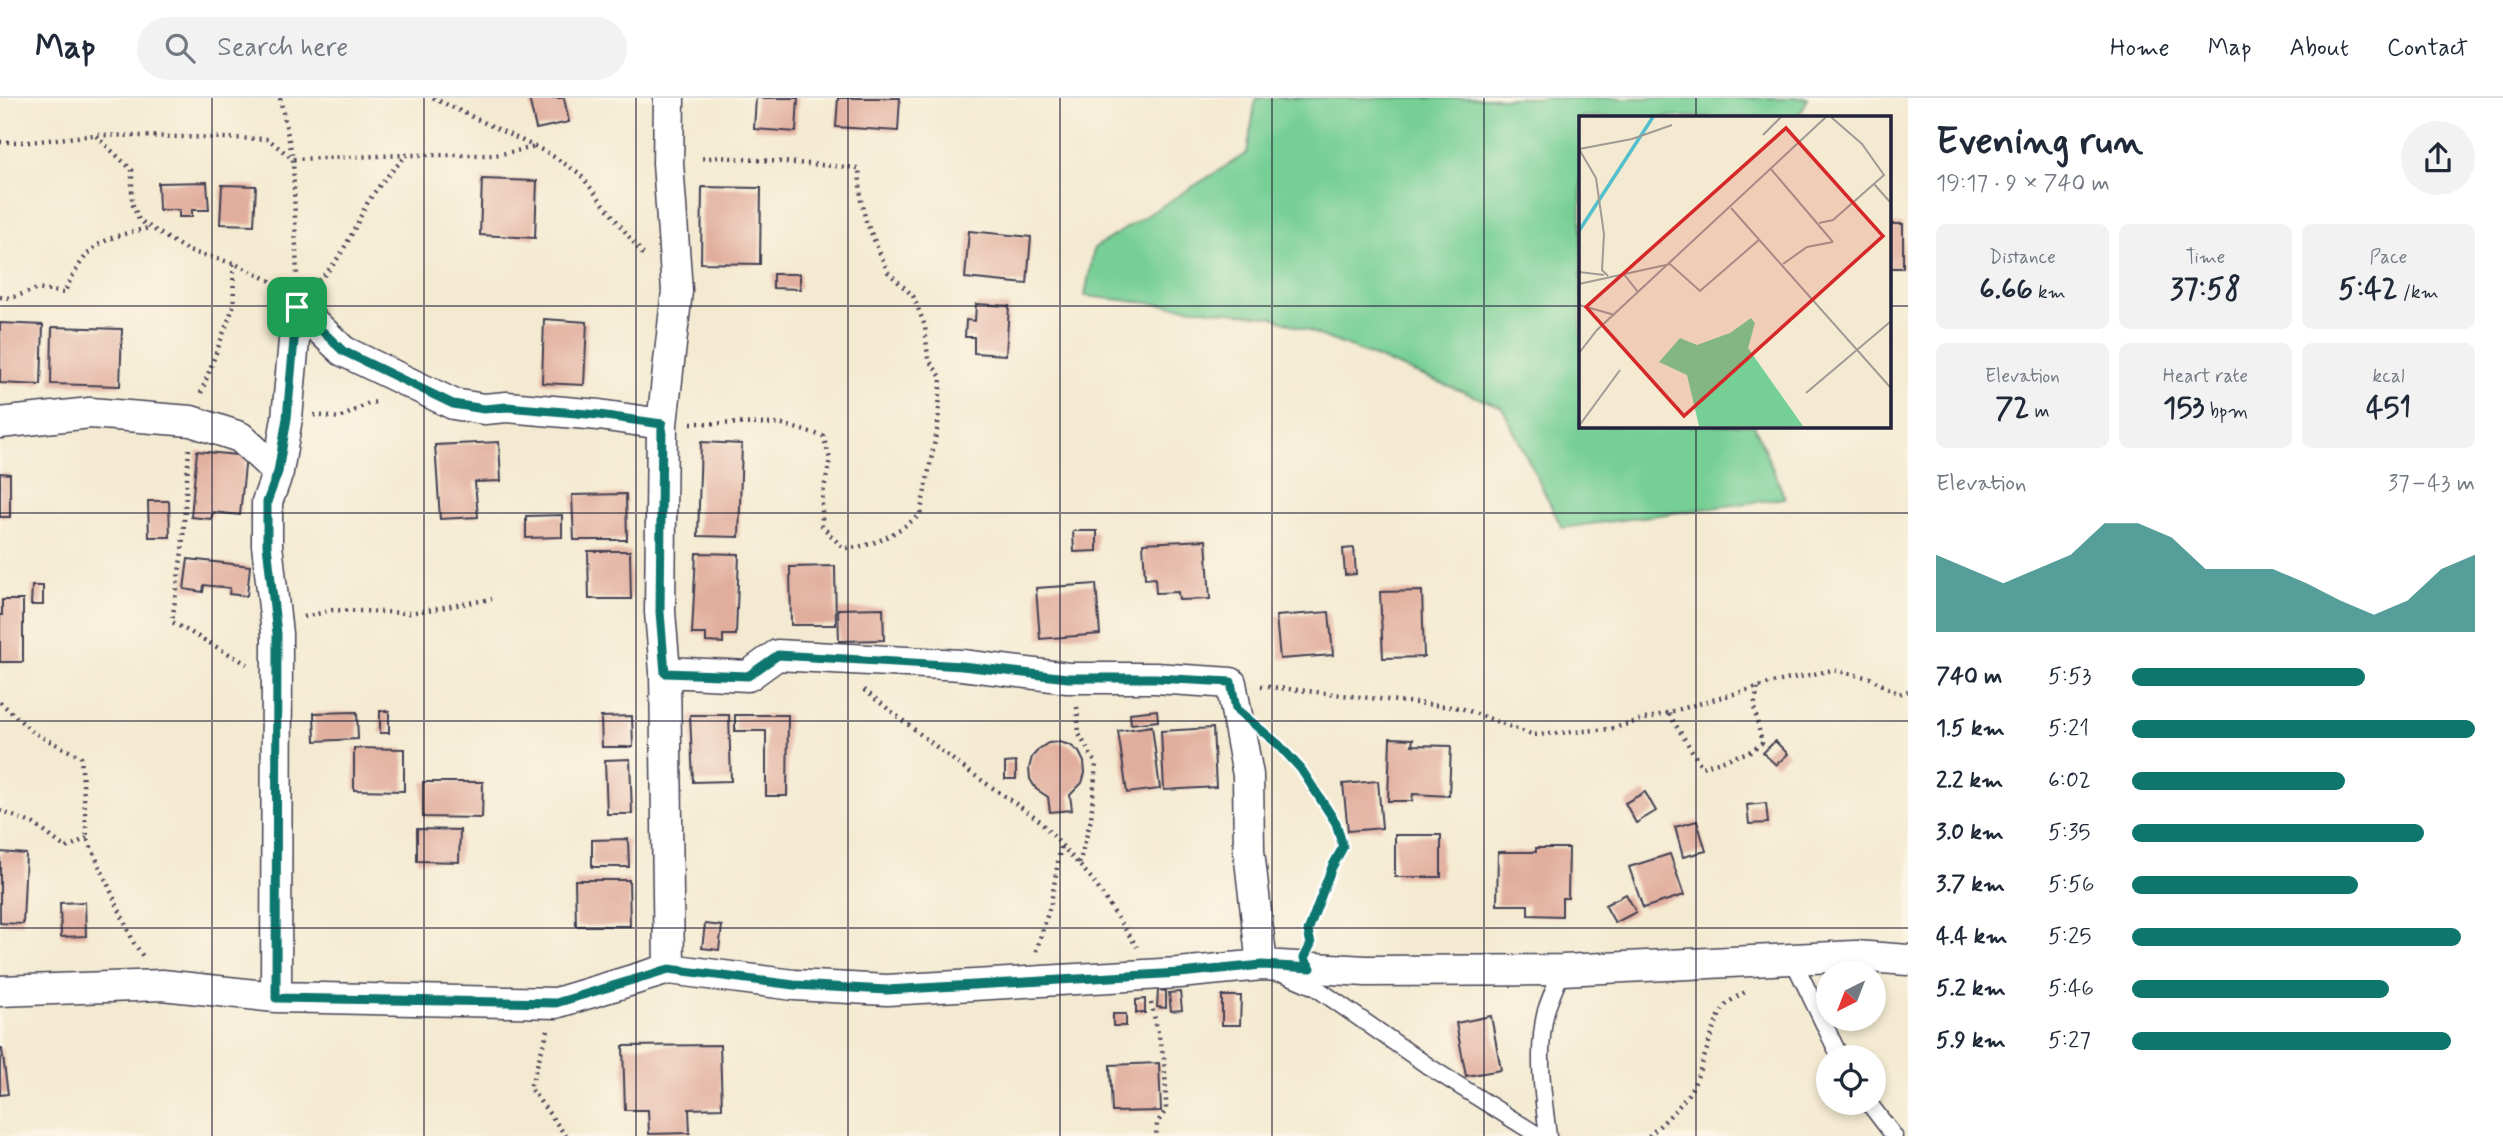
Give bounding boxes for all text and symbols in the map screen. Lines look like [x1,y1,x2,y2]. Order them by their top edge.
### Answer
search box [137,17,627,80]
text: Map [35,26,95,70]
icon: search [161,29,199,67]
text: Search here [217,31,348,65]
text: Home [2110,33,2170,64]
text: Map [2208,33,2252,64]
text: About [2290,33,2349,64]
text: Contact [2387,33,2468,64]
inset map [1579,116,1890,427]
text: Evening run [1936,118,2143,167]
button: share [2401,121,2475,195]
text: 19:17 · 9 × 740 m [1936,169,2110,199]
text: Distance [1989,245,2056,270]
text: Time [2186,245,2225,270]
text: Pace [2370,245,2407,270]
text: 6.66 [1979,270,2033,309]
text: 37:58 [2170,270,2241,309]
text: 5:42 [2338,270,2398,309]
pin [267,277,327,337]
text: km [2033,280,2066,305]
text: /km [2398,280,2439,305]
icon: arrive [278,288,316,326]
text: Elevation [1985,364,2060,389]
text: Heart rate [2163,364,2248,389]
text: kcal [2373,364,2404,389]
text: 72 [1995,389,2029,428]
text: 153 [2163,389,2205,428]
text: 451 [2366,389,2411,428]
text: m [2029,399,2050,424]
text: bpm [2205,399,2248,424]
text: Elevation [1936,469,2027,499]
text: 37–43 m [2388,469,2475,499]
text: 740 m [1936,662,2002,692]
text: 5:53 [2048,662,2091,692]
text: 1.5 km [1936,714,2005,744]
text: 5:21 [2048,714,2089,744]
text: 2.2 km [1936,766,2003,796]
text: 6:02 [2048,766,2091,796]
text: 3.0 km [1936,818,2004,848]
text: 5:35 [2048,818,2091,848]
text: 3.7 km [1936,870,2005,900]
text: 5:56 [2048,870,2094,900]
text: 4.4 km [1936,922,2007,952]
text: 5:25 [2048,922,2091,952]
north arrow [1816,961,1886,1031]
map controls [1816,961,1886,1115]
text: 5.2 km [1936,974,2006,1004]
text: 5:46 [2048,974,2094,1004]
text: 5.9 km [1936,1026,2006,1056]
text: 5:27 [2048,1026,2091,1056]
button: locate [1816,1045,1886,1115]

